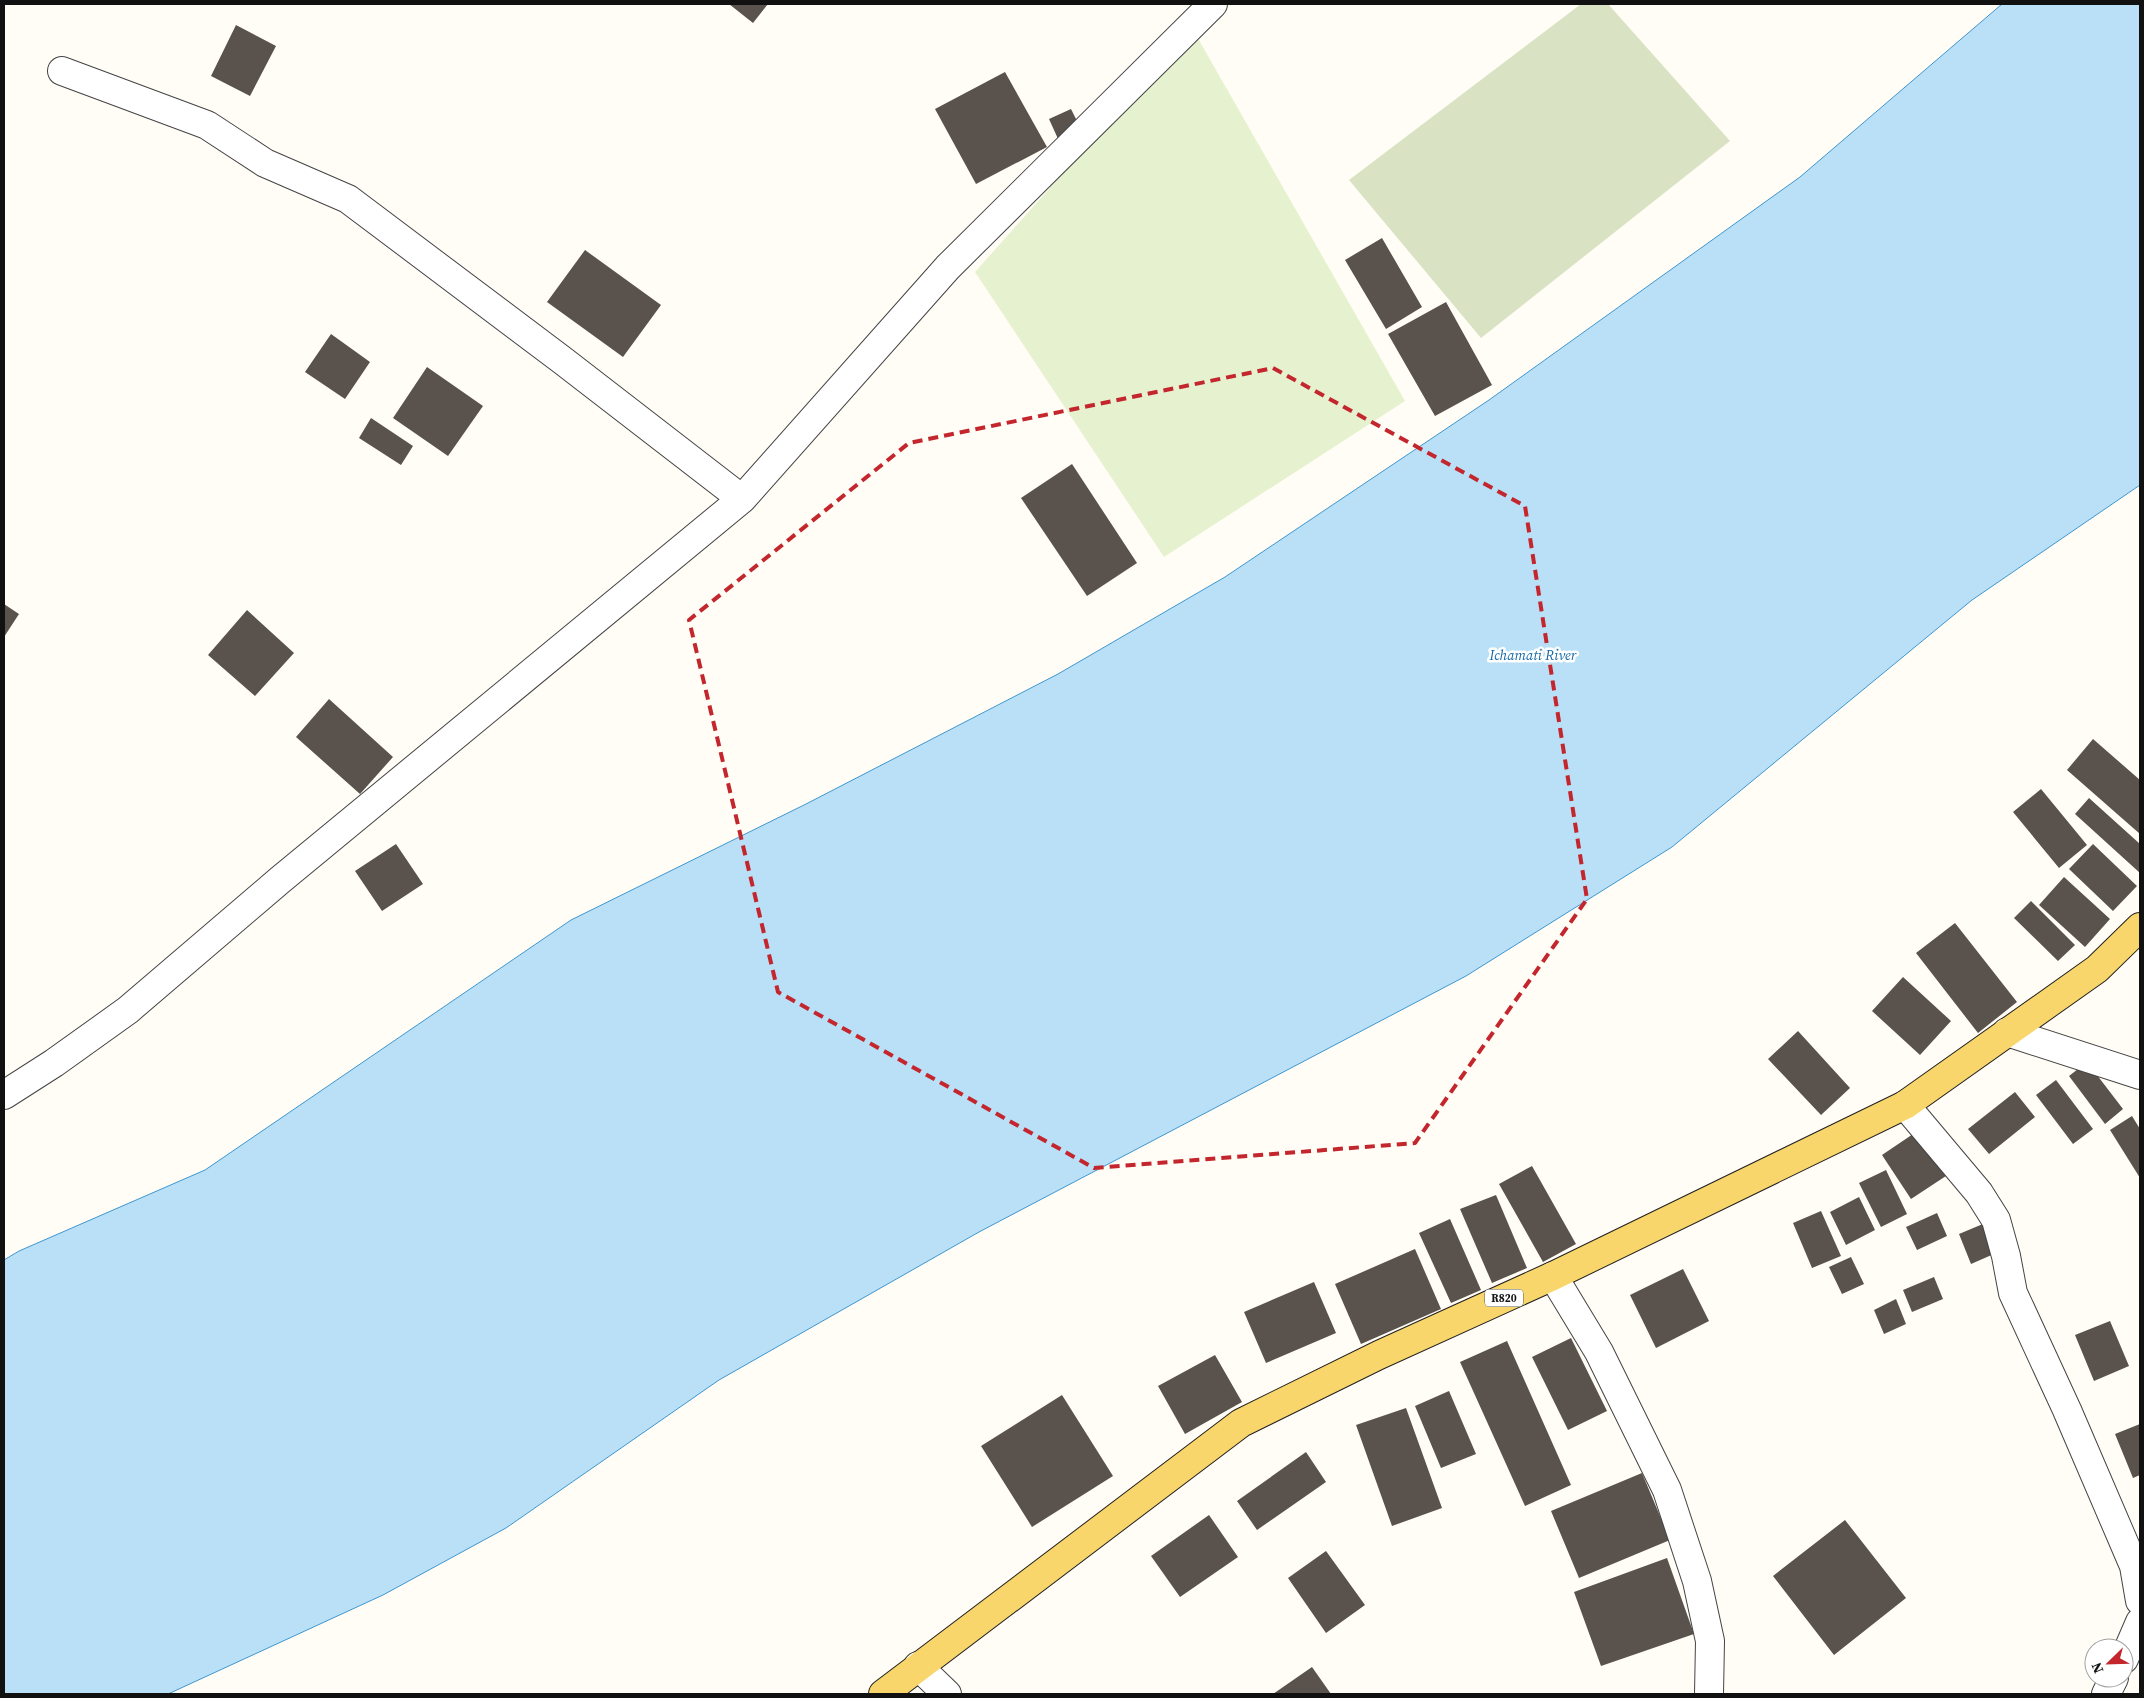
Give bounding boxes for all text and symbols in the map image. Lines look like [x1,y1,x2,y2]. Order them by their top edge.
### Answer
water label: Ichamati River [1489,645,1577,665]
road number: R820 [1485,1290,1523,1306]
north arrow [2084,1638,2134,1688]
text: N [2086,1659,2108,1677]

